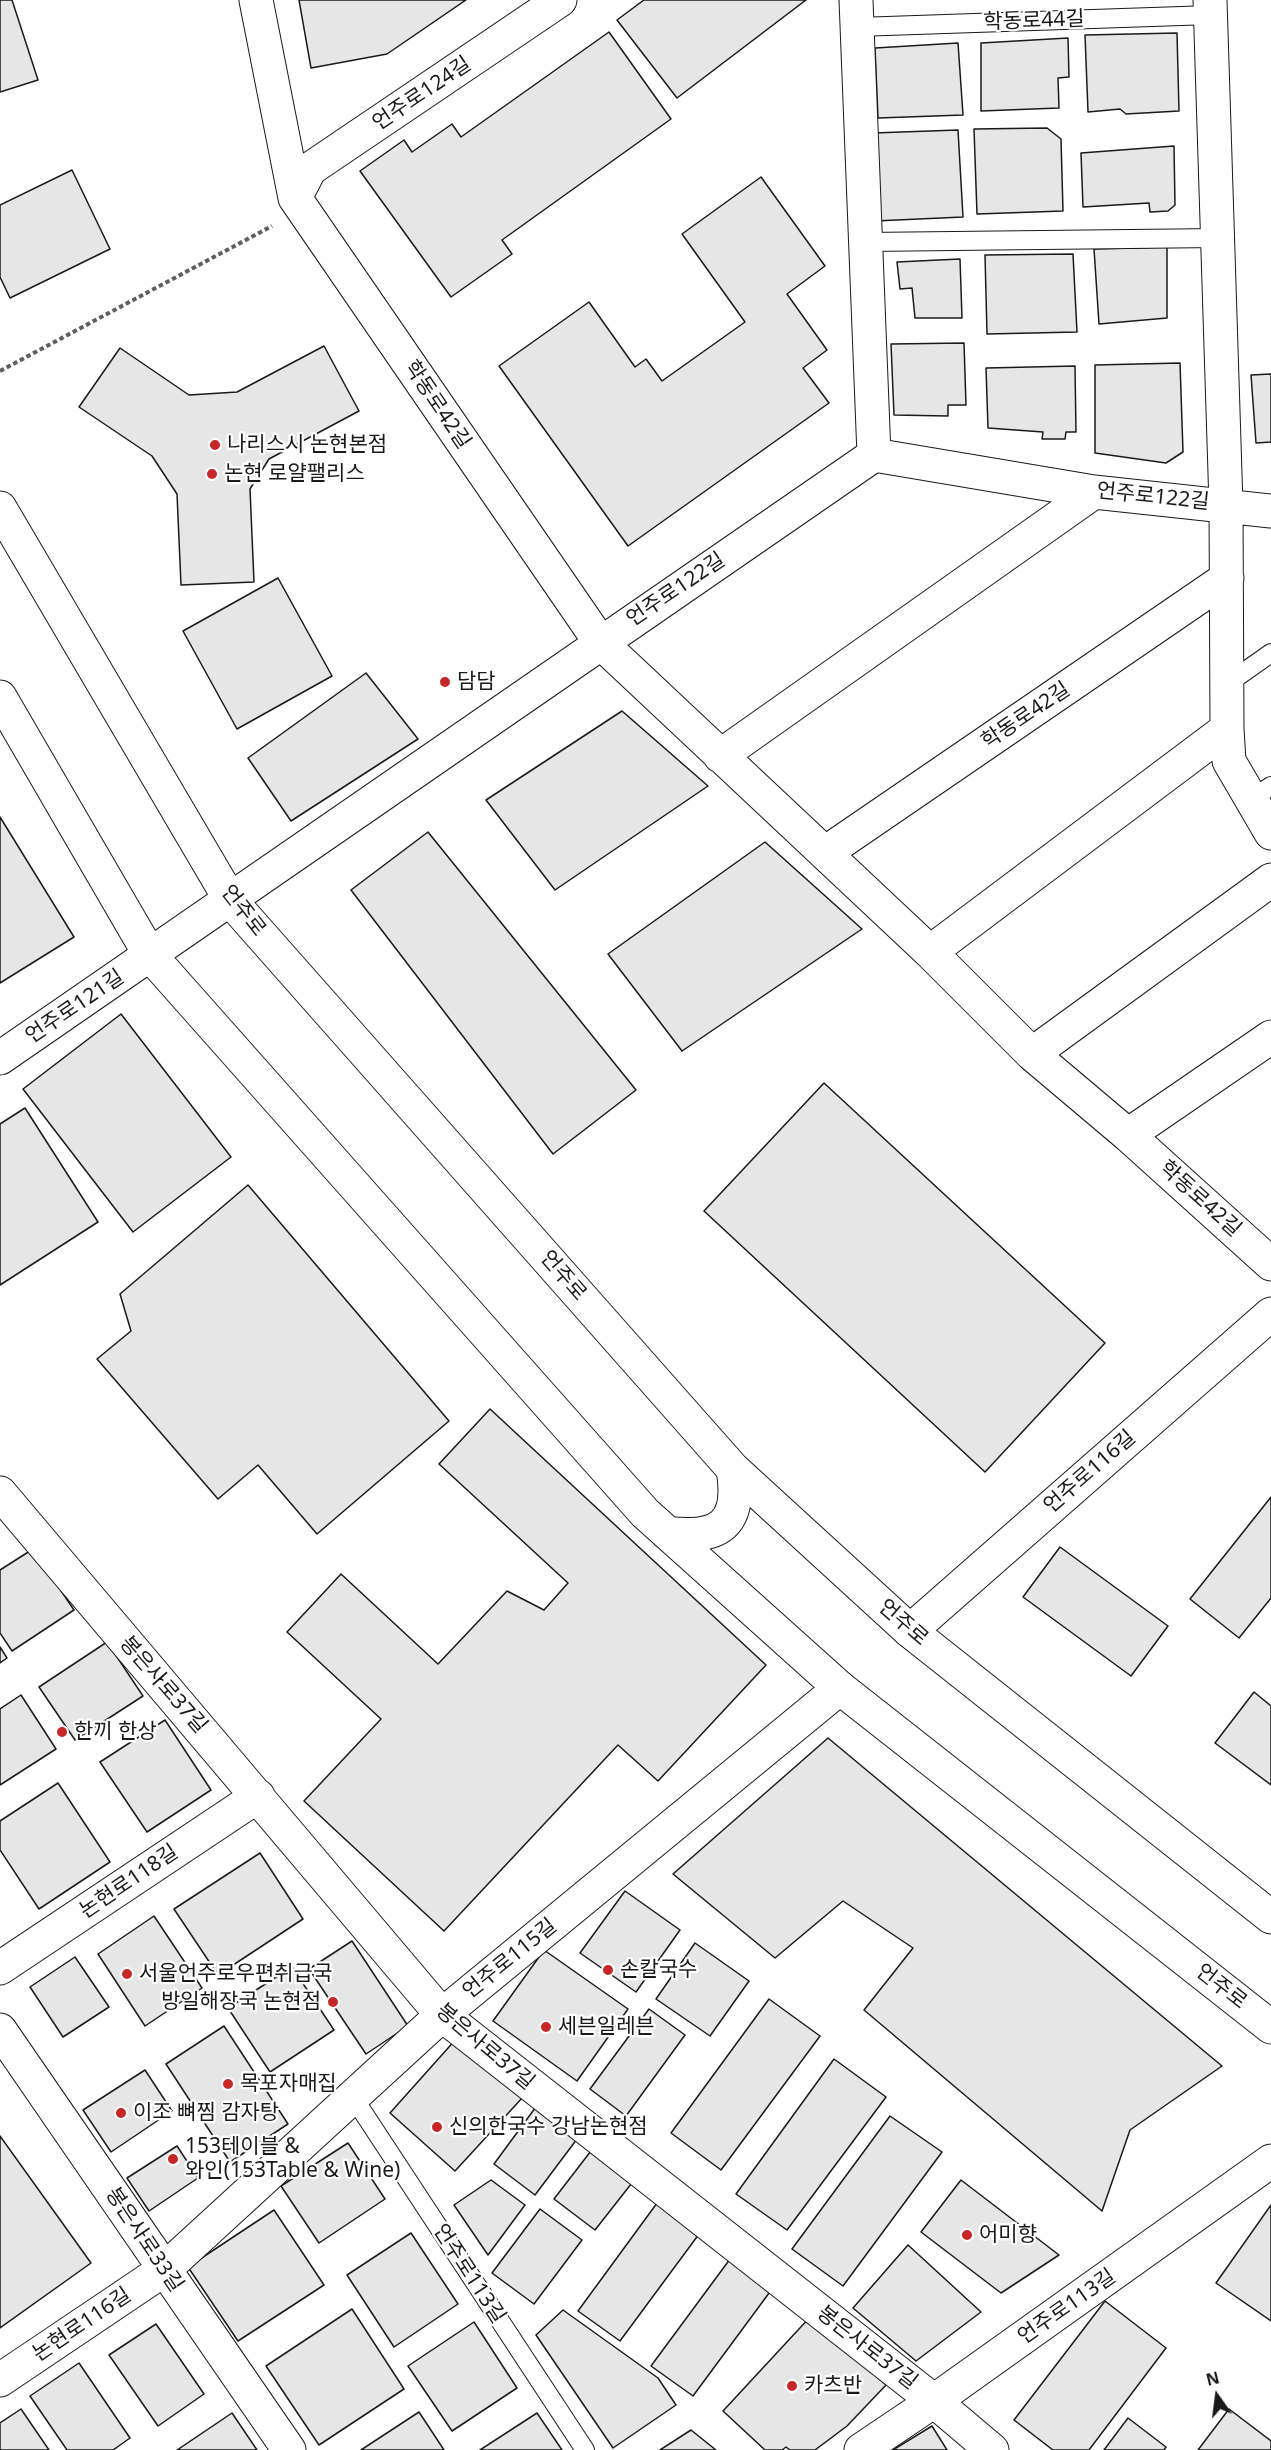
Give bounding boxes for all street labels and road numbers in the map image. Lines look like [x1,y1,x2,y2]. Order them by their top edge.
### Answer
street label: 학동로44길 [983,7,1085,35]
street label: 언주로124길 [368,52,476,136]
street label: 학동로42길 [398,356,476,454]
street label: 언주로122길 [1095,479,1211,515]
street label: 언주로122길 [622,548,730,632]
street label: 학동로42길 [977,677,1075,755]
street label: 언주로 [215,880,271,942]
street label: 언주로121길 [21,965,129,1049]
street label: 학동로42길 [1154,1156,1246,1242]
street label: 언주로 [534,1246,592,1306]
street label: 언주로116길 [1039,1425,1141,1519]
street label: 언주로 [873,1594,933,1652]
street label: 봉은사로37길 [114,1631,212,1739]
street label: 논현로118길 [75,1840,183,1924]
street label: 언주로115길 [458,1914,562,2004]
street label: 언주로 [1190,1959,1252,2015]
street label: 봉은사로37길 [431,1999,539,2095]
street label: 봉은사로33길 [100,2183,188,2297]
street label: 언주로113길 [428,2220,510,2328]
street label: 언주로113길 [1013,2264,1121,2350]
street label: 논현로116길 [28,2283,136,2367]
street label: 봉은사로37길 [812,2301,922,2395]

